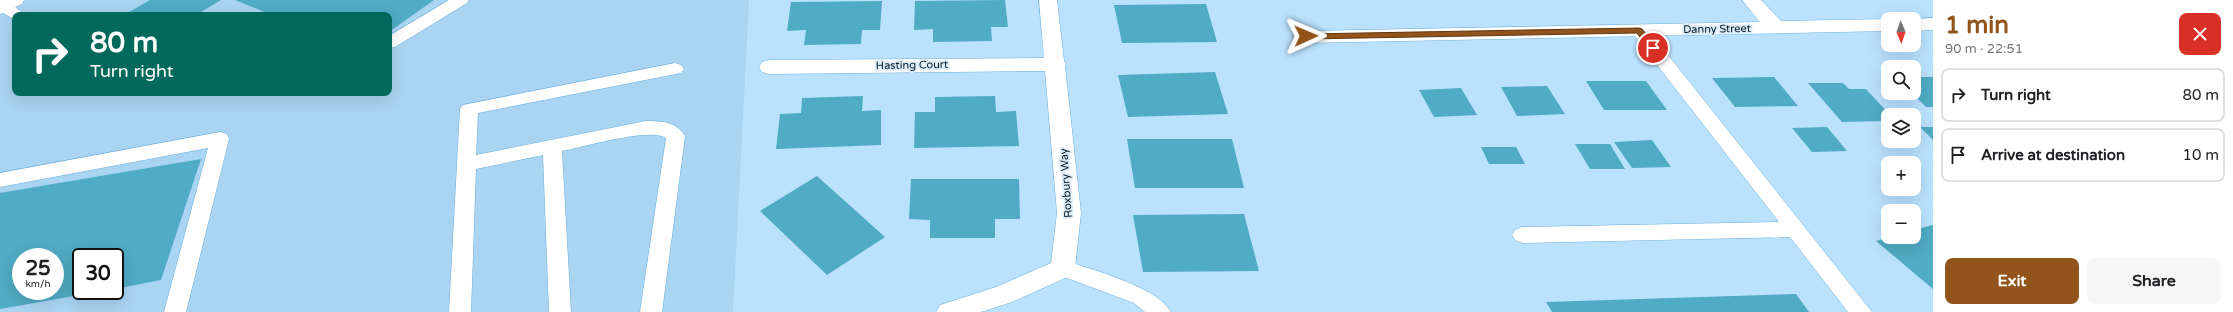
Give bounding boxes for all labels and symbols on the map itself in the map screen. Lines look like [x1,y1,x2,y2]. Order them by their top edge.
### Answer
north arrow [1881,12,1921,52]
position arrow [1285,15,1327,57]
street label: Danny Street [1683,22,1751,36]
pin [1636,31,1670,65]
street label: Hasting Court [876,58,948,72]
street label: Roxbury Way [1057,148,1075,218]
speed limit sign: 30 [72,248,124,300]

